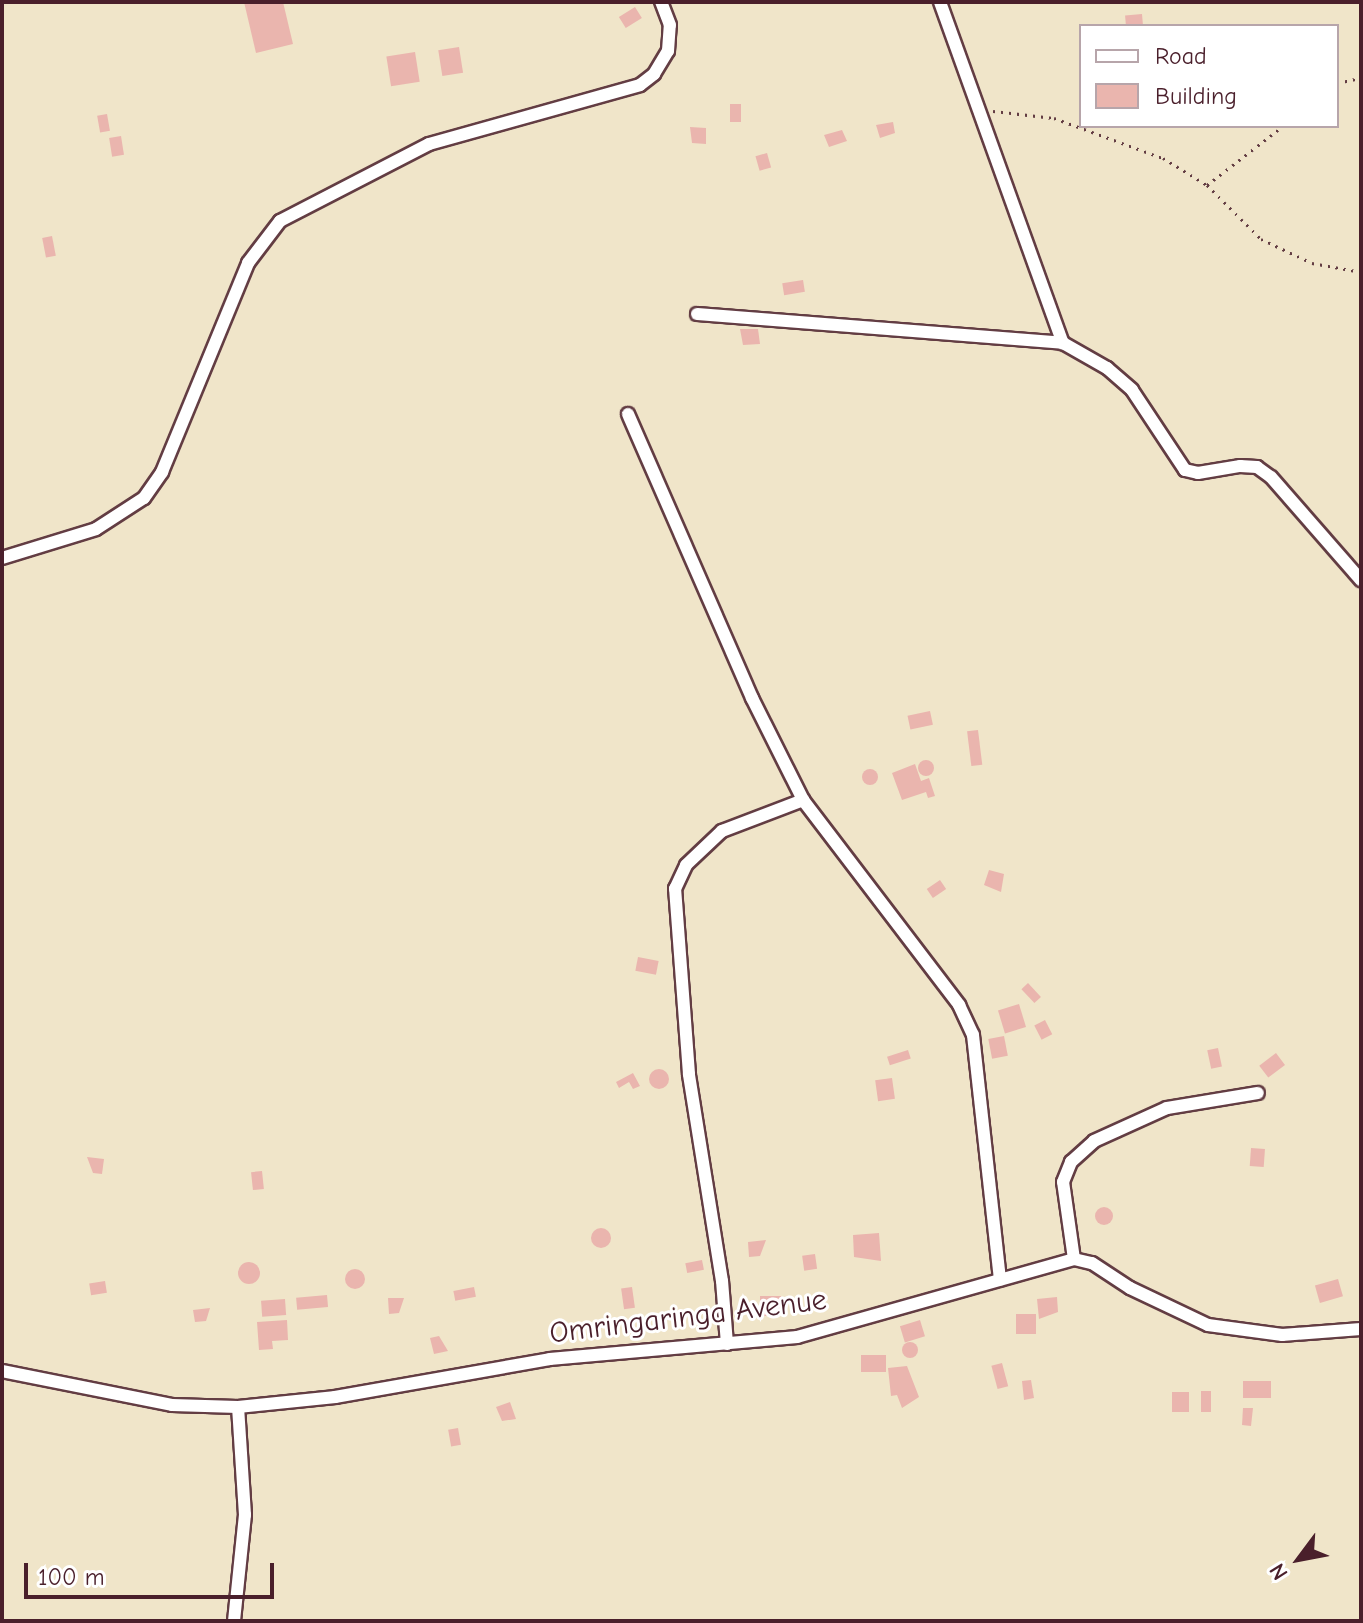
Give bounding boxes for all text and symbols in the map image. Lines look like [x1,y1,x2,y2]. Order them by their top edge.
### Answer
legend [1079,24,1339,128]
text: Road [1155,42,1207,70]
text: Building [1155,82,1237,110]
street label: Omringaringa Avenue [547,1282,829,1352]
north arrow [1259,1519,1339,1599]
scale bar [28,1547,278,1597]
text: N [1264,1559,1293,1585]
text: 100 m [38,1563,105,1591]

